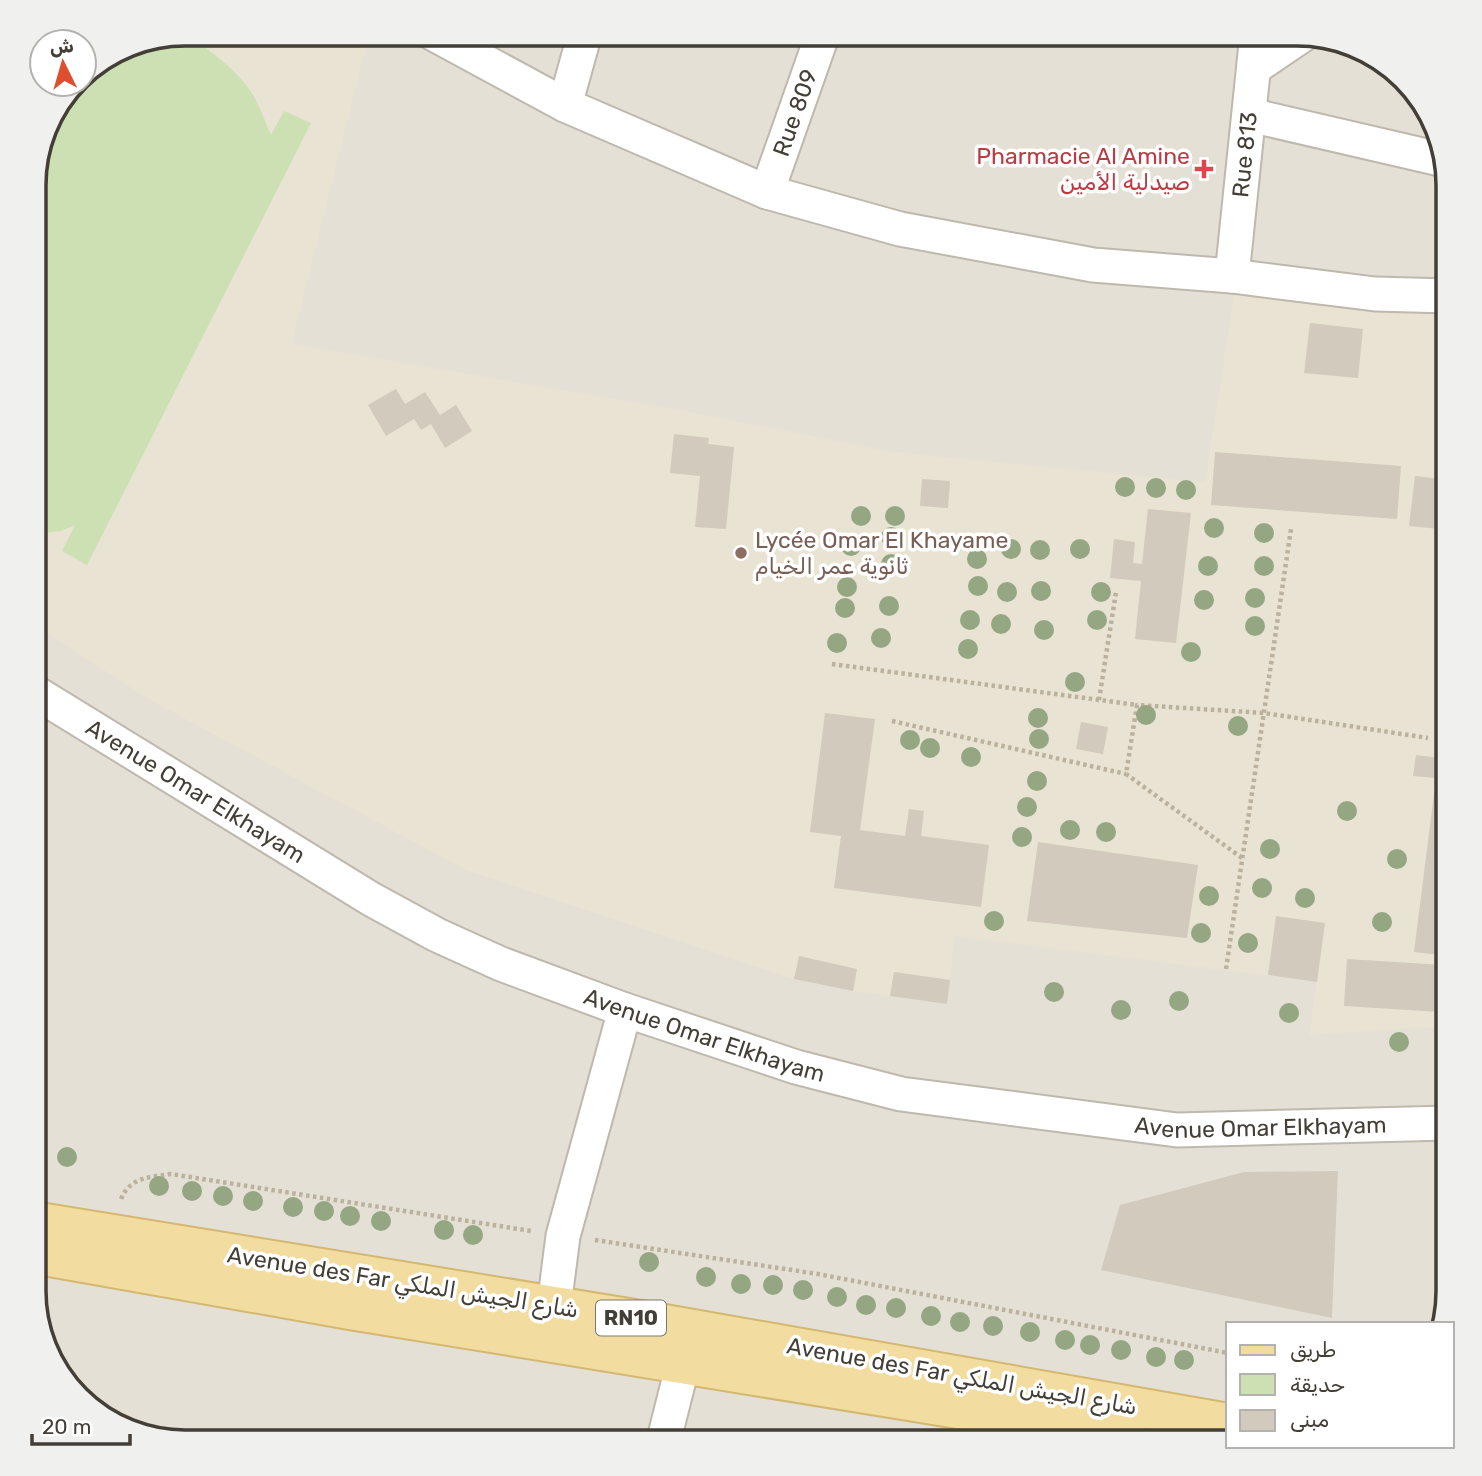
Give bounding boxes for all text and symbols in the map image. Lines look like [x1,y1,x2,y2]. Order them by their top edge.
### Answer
north arrow [28,28,98,98]
text: ش [49,34,75,59]
street label: Rue 809 [767,66,823,160]
street label: Rue 813 [1226,111,1263,199]
place label: Pharmacie Al Amine صيدلية الأمين [976,142,1190,196]
marker: Pharmacie Al Amine صيدلية الأمين [1196,161,1212,177]
place label: Lycée Omar El Khayame ثانوية عمر الخيام [755,526,1008,581]
marker: Lycée Omar El Khayame ثانوية عمر الخيام [733,545,749,561]
street label: Avenue Omar Elkhayam [81,713,310,869]
street label: Avenue Omar Elkhayam [580,982,828,1088]
street label: Avenue Omar Elkhayam [1133,1111,1387,1144]
street label: Avenue des Far شارع الجيش الملكي [225,1240,581,1327]
road number: RN10 [596,1300,666,1336]
legend [1226,1322,1454,1448]
street label: Avenue des Far شارع الجيش الملكي [784,1331,1139,1424]
text: طريق [1290,1337,1336,1362]
text: حديقة [1290,1372,1345,1397]
scale bar [32,1402,130,1446]
text: مبنى [1290,1407,1329,1432]
text: 20 m [42,1414,91,1439]

